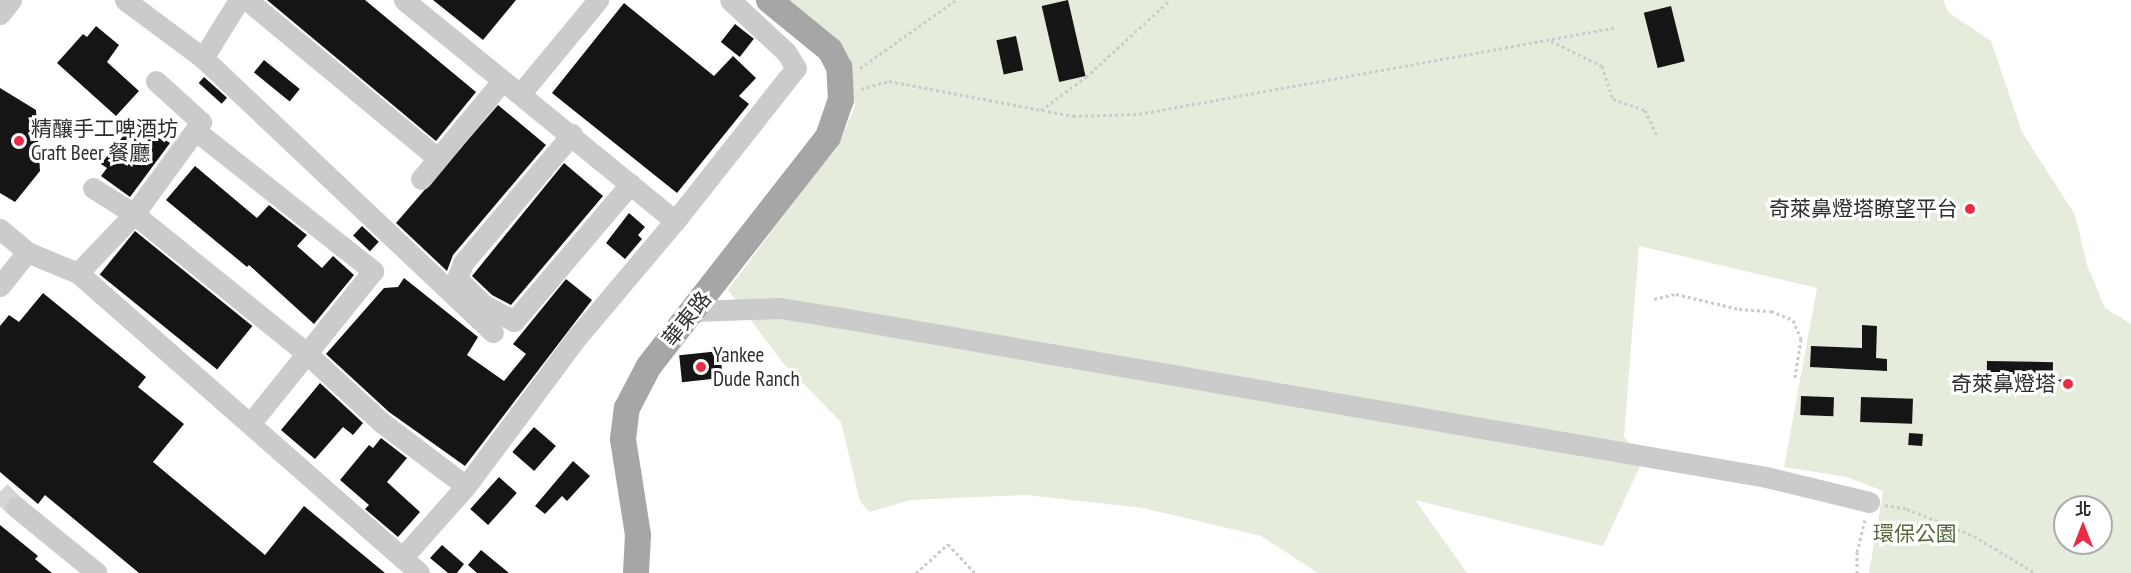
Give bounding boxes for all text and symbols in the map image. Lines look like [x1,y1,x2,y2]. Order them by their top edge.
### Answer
place label: 精釀手工啤酒坊 Graft Beer 餐廳 [31,116,178,166]
marker: 精釀手工啤酒坊 Graft Beer 餐廳 [12,134,26,148]
place label: 奇萊鼻燈塔瞭望平台 [1769,196,1958,222]
marker: 奇萊鼻燈塔瞭望平台 [1963,202,1977,216]
street label: 華東路 [657,287,717,351]
place label: Yankee Dude Ranch [713,342,800,392]
marker: Yankee Dude Ranch [694,360,708,374]
place label: 奇萊鼻燈塔 [1951,371,2056,397]
marker: 奇萊鼻燈塔 [2061,377,2075,391]
north arrow [2053,495,2113,555]
text: 北 [2075,499,2091,519]
park label: 環保公園 [1873,521,1957,547]

